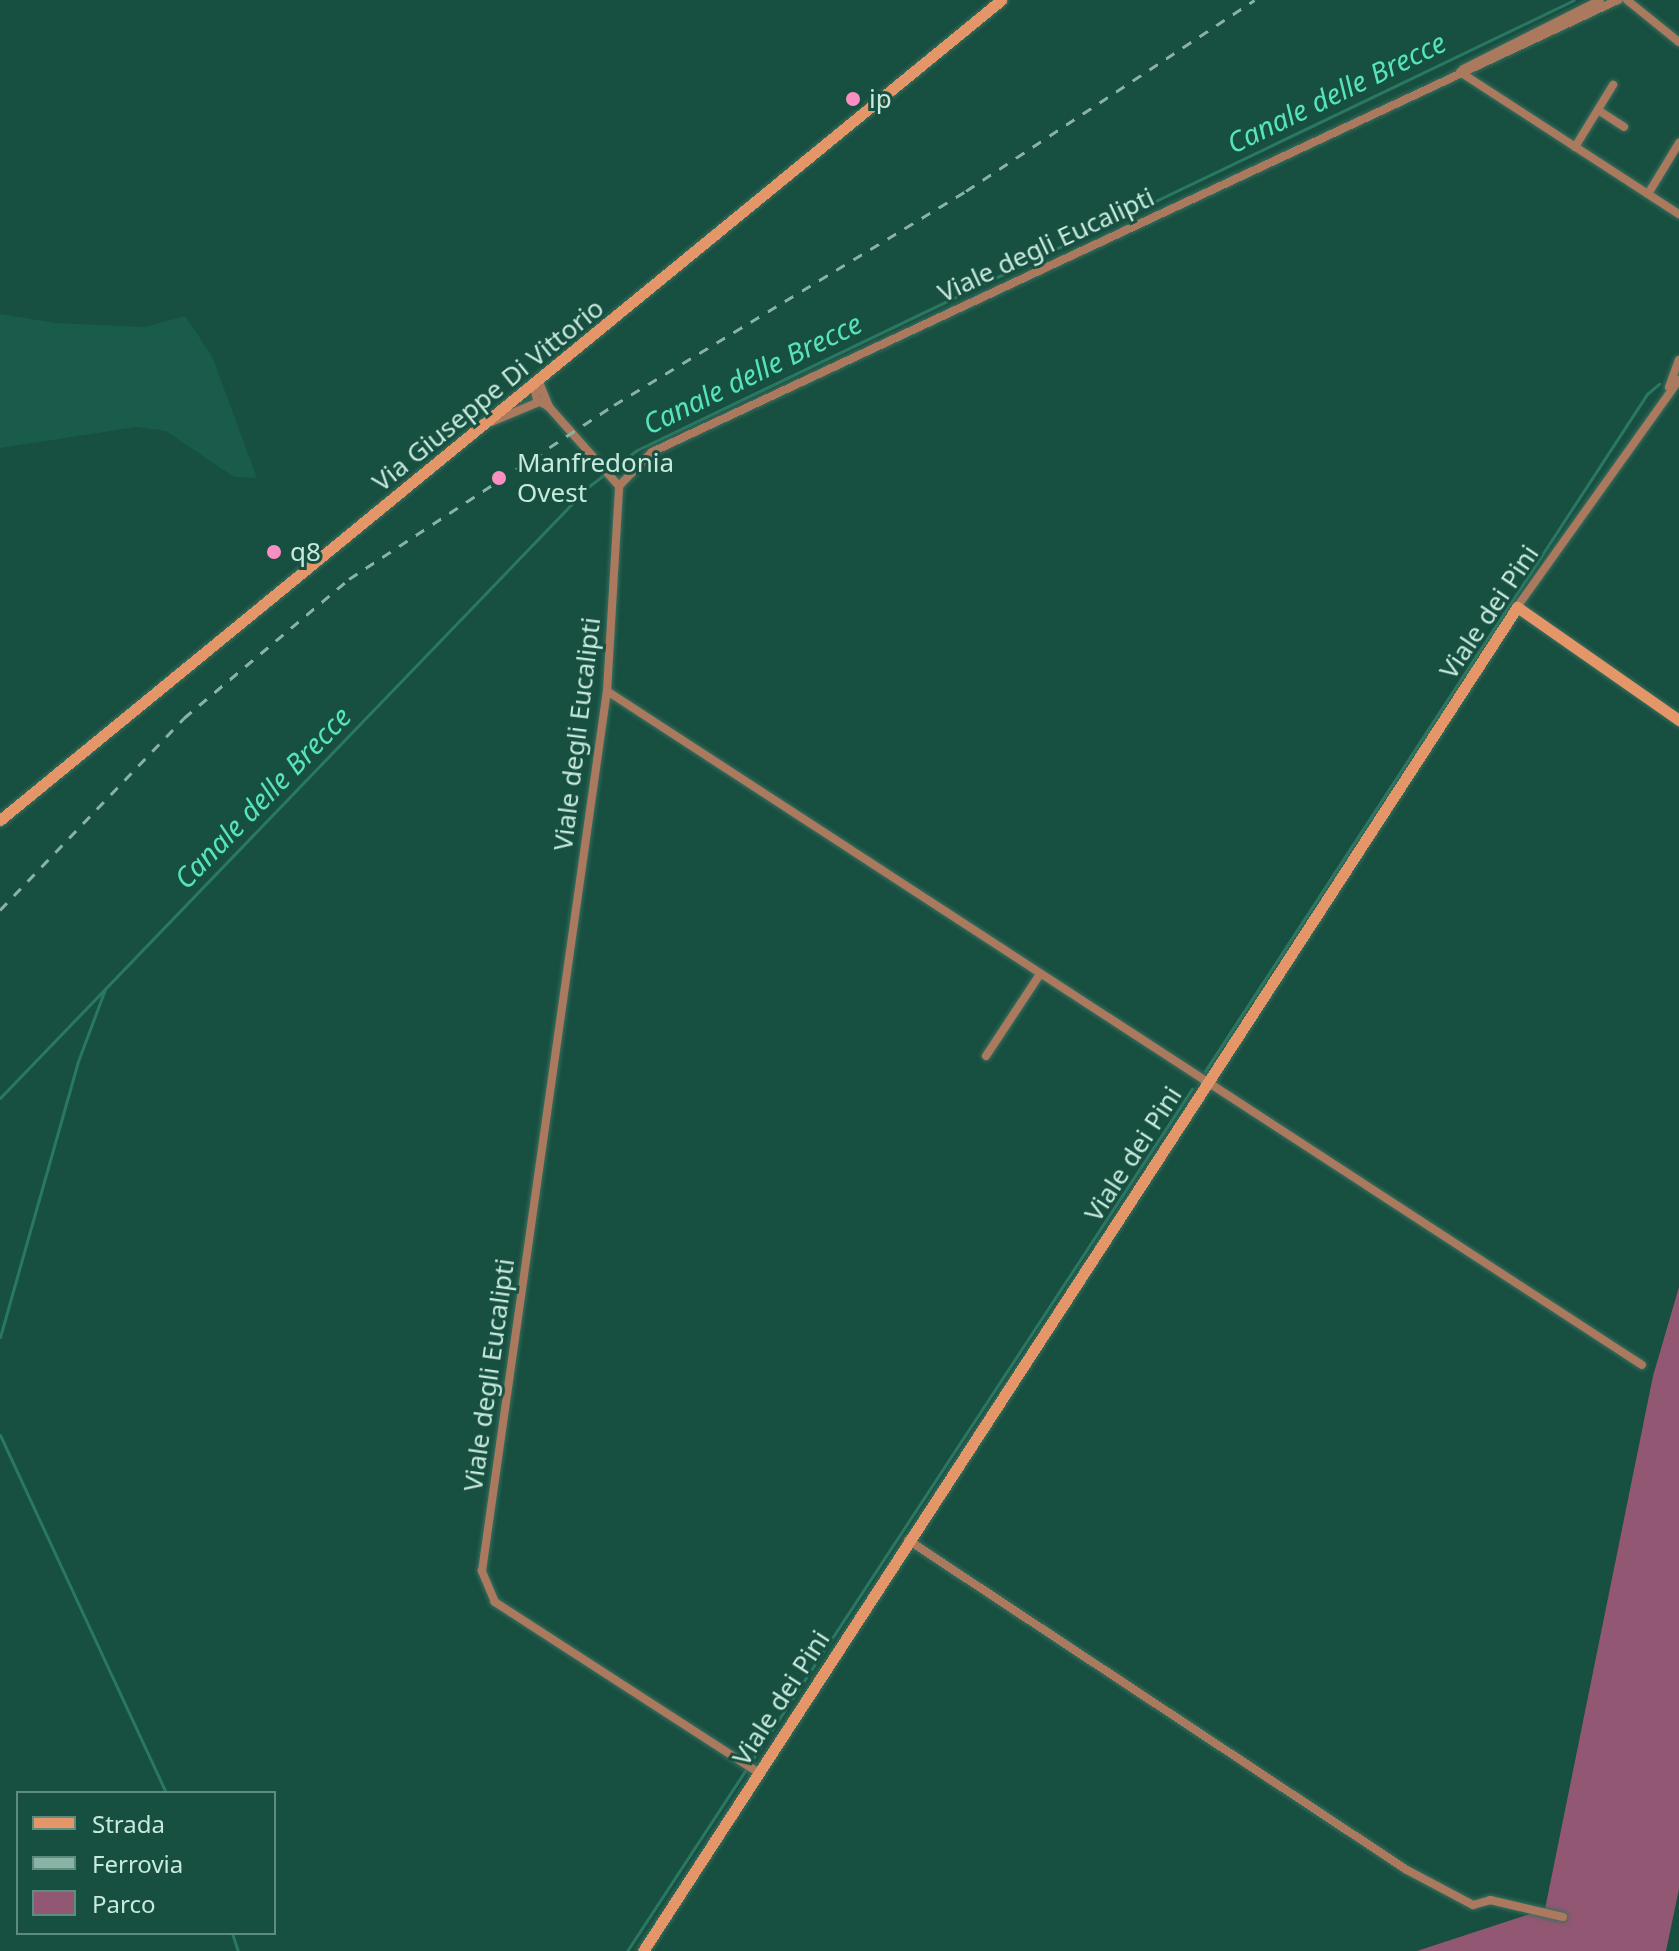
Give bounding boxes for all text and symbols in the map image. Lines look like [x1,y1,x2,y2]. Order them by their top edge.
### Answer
water label: Canale delle Brecce [1221,24,1451,160]
place label: ip [869,83,892,115]
marker: ip [844,90,862,108]
street label: Viale degli Eucalipti [933,181,1159,309]
street label: Via Giuseppe Di Vittorio [366,292,610,498]
water label: Canale delle Brecce [637,305,867,441]
place label: Manfredonia Ovest [517,447,674,508]
marker: Manfredonia Ovest [488,467,510,489]
place label: q8 [290,536,321,568]
street label: Viale dei Pini [1433,539,1545,685]
marker: q8 [265,543,283,561]
street label: Viale degli Eucalipti [547,616,607,852]
water label: Canale delle Brecce [167,699,357,895]
street label: Viale dei Pini [1078,1081,1188,1227]
street label: Viale degli Eucalipti [457,1257,521,1493]
street label: Viale dei Pini [726,1625,836,1771]
legend [16,1791,276,1935]
text: Strada [92,1807,165,1840]
text: Ferrovia [92,1847,183,1880]
text: Parco [92,1887,155,1920]

